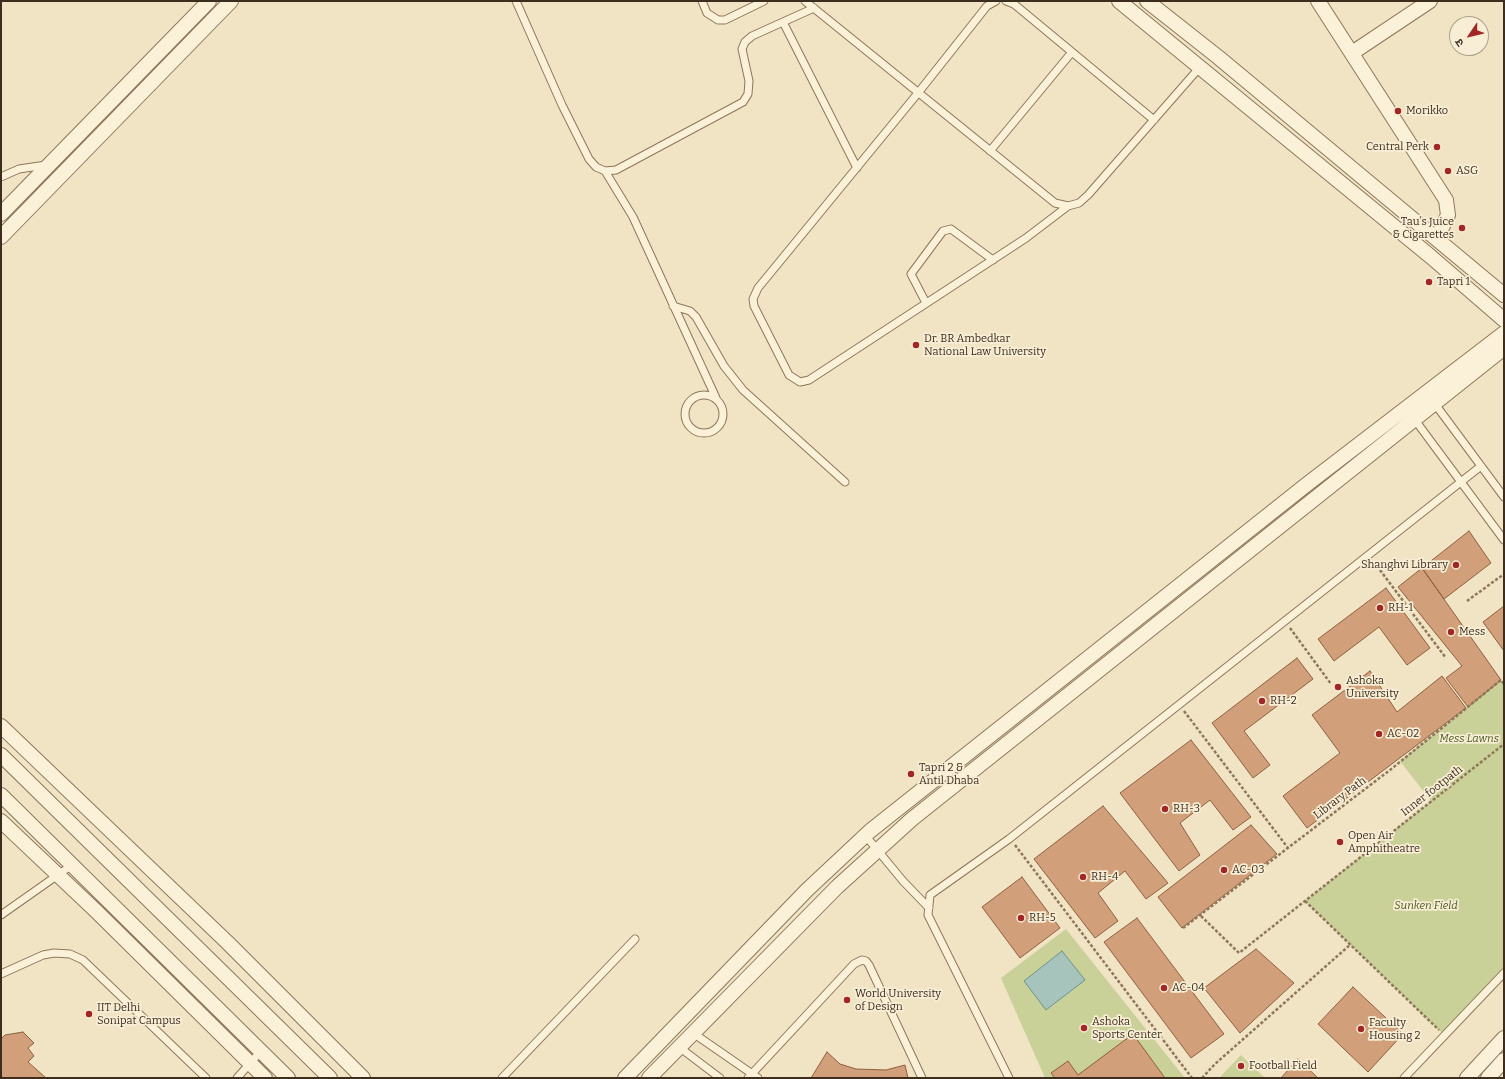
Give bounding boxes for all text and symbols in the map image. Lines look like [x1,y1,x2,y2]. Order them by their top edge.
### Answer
north arrow [1449,16,1489,56]
text: उ [1452,36,1467,49]
place label: Morikko [1406,104,1448,118]
marker: Morikko [1393,106,1403,116]
place label: Central Perk [1366,140,1429,154]
marker: Central Perk [1432,142,1442,152]
place label: ASG [1456,164,1478,178]
marker: ASG [1443,166,1453,176]
place label: Tau's Juice & Cigarettes [1392,215,1454,241]
marker: Tau's Juice & Cigarettes [1457,223,1467,233]
place label: Tapri 1 [1437,275,1470,289]
marker: Tapri 1 [1424,277,1434,287]
place label: Dr. BR Ambedkar National Law University [924,332,1046,358]
marker: Dr. BR Ambedkar National Law University [911,340,921,350]
place label: Shanghvi Library [1361,558,1448,572]
marker: Shanghvi Library [1451,560,1461,570]
place label: RH-1 [1388,601,1413,615]
marker: RH-1 [1375,603,1385,613]
place label: Mess [1459,625,1485,639]
marker: Mess [1446,627,1456,637]
place label: Ashoka University [1346,674,1399,700]
marker: Ashoka University [1333,682,1343,692]
place label: RH-2 [1270,694,1297,708]
marker: RH-2 [1257,696,1267,706]
place label: AC-02 [1387,727,1419,741]
marker: AC-02 [1374,729,1384,739]
park label: Mess Lawns [1439,732,1499,746]
place label: Tapri 2 & Antil Dhaba [919,761,979,787]
street label: Inner footpath [1399,763,1465,819]
marker: Tapri 2 & Antil Dhaba [906,769,916,779]
street label: Library Path [1311,774,1369,822]
place label: RH-3 [1173,802,1200,816]
marker: RH-3 [1160,804,1170,814]
place label: Open Air Amphitheatre [1348,829,1420,855]
marker: Open Air Amphitheatre [1335,837,1345,847]
place label: AC-03 [1232,863,1265,877]
marker: AC-03 [1219,865,1229,875]
place label: RH-4 [1091,870,1118,884]
marker: RH-4 [1078,872,1088,882]
park label: Sunken Field [1394,899,1458,913]
place label: RH-5 [1029,911,1056,925]
marker: RH-5 [1016,913,1026,923]
place label: AC-04 [1172,981,1205,995]
marker: AC-04 [1159,983,1169,993]
place label: World University of Design [855,987,941,1013]
marker: World University of Design [842,995,852,1005]
place label: IIT Delhi Sonipat Campus [97,1001,181,1027]
marker: IIT Delhi Sonipat Campus [84,1009,94,1019]
place label: Ashoka Sports Center [1092,1015,1162,1041]
place label: Faculty Housing 2 [1369,1016,1421,1042]
marker: Ashoka Sports Center [1079,1023,1089,1033]
marker: Faculty Housing 2 [1356,1024,1366,1034]
place label: Football Field [1249,1059,1317,1073]
marker: Football Field [1236,1061,1246,1071]

